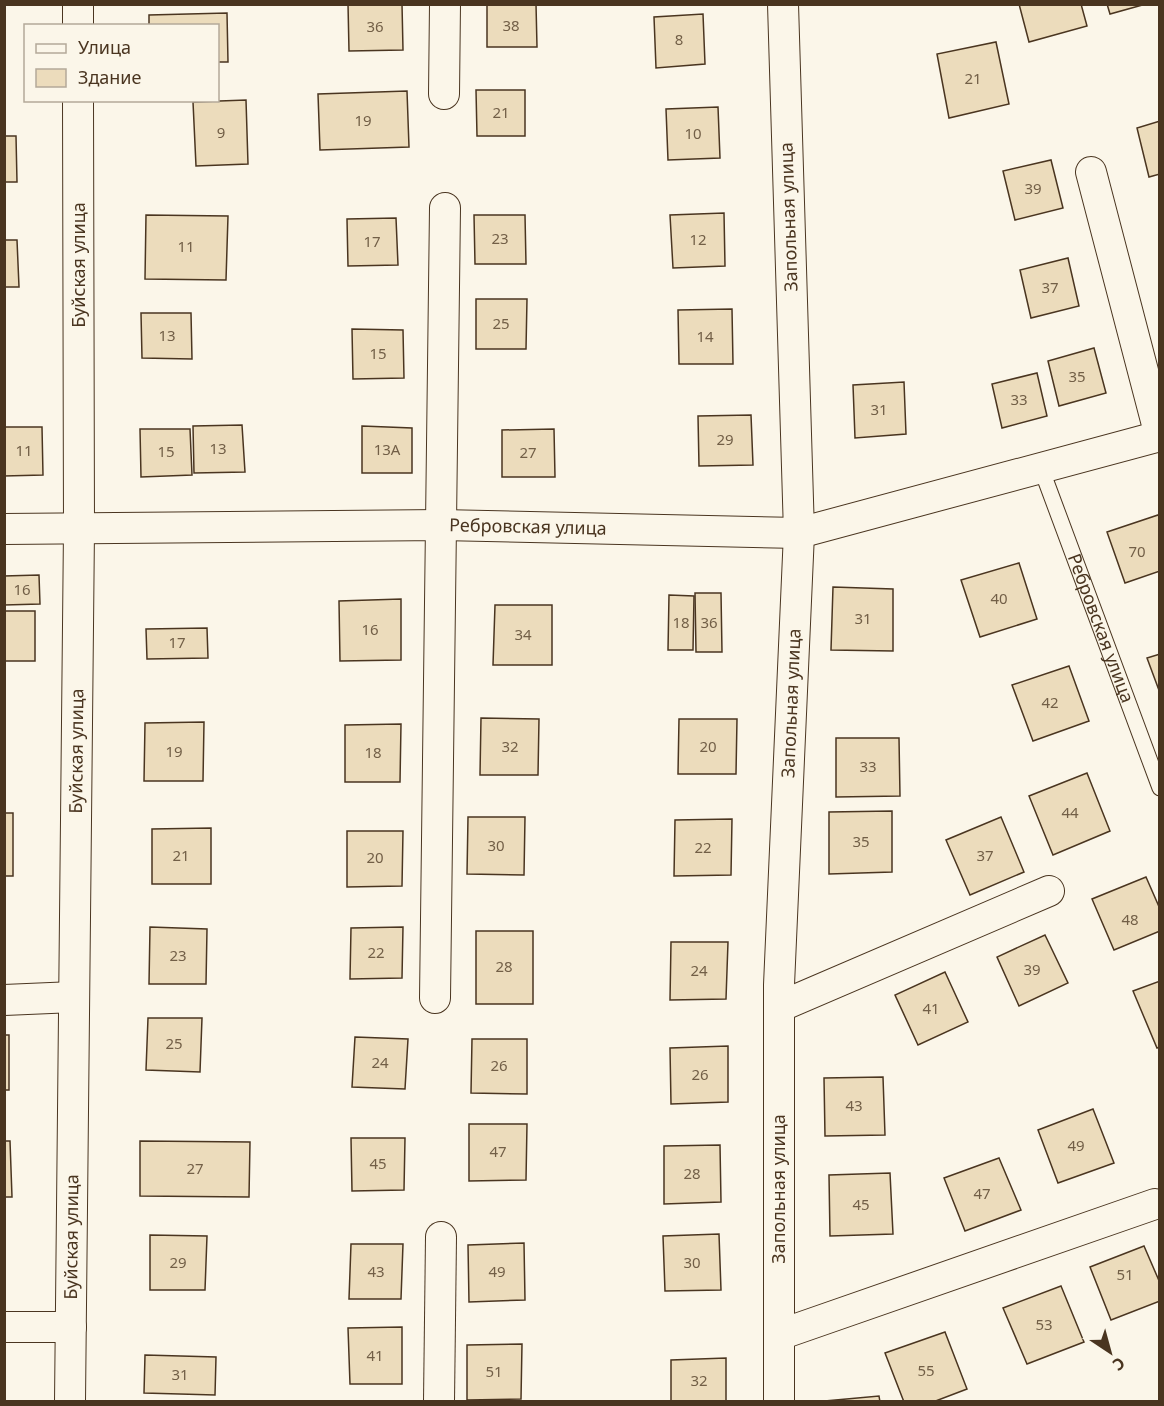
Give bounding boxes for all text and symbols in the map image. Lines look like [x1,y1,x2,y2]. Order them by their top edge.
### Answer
house number: 38 [502,15,520,35]
house number: 36 [366,16,384,36]
legend [24,24,219,102]
house number: 8 [675,29,683,49]
text: Улица [78,35,131,59]
text: Здание [78,65,142,89]
house number: 21 [964,68,982,88]
house number: 21 [492,102,510,122]
house number: 19 [354,110,372,130]
house number: 9 [217,122,225,142]
house number: 10 [684,123,702,143]
street label: Запольная улица [773,142,803,292]
house number: 39 [1024,178,1042,198]
street label: Буйская улица [66,202,90,328]
house number: 23 [491,228,509,248]
house number: 12 [689,229,707,249]
house number: 17 [363,231,381,251]
house number: 11 [177,236,195,256]
house number: 37 [1041,277,1059,297]
house number: 25 [492,313,510,333]
house number: 13 [158,325,176,345]
house number: 14 [696,326,714,346]
house number: 15 [369,343,387,363]
house number: 35 [1068,366,1086,386]
house number: 33 [1010,389,1028,409]
house number: 31 [870,399,888,419]
house number: 29 [716,429,734,449]
house number: 13 [209,438,227,458]
house number: 13А [374,439,401,459]
house number: 11 [15,440,33,460]
house number: 15 [157,441,175,461]
house number: 27 [519,442,537,462]
street label: Ребровская улица [449,512,607,540]
house number: 70 [1128,541,1146,561]
street label: Ребровская улица [1063,550,1140,706]
house number: 16 [13,579,31,599]
house number: 40 [990,588,1008,608]
house number: 31 [854,608,872,628]
house number: 18 [672,612,690,632]
house number: 36 [700,612,718,632]
house number: 16 [361,619,379,639]
house number: 34 [514,624,532,644]
street label: Запольная улица [775,628,806,779]
house number: 17 [168,632,186,652]
street label: Буйская улица [63,688,88,814]
house number: 42 [1041,692,1059,712]
house number: 32 [501,736,519,756]
house number: 20 [699,736,717,756]
house number: 19 [165,741,183,761]
house number: 18 [364,742,382,762]
house number: 33 [859,756,877,776]
house number: 44 [1061,802,1079,822]
house number: 35 [852,831,870,851]
house number: 30 [487,835,505,855]
house number: 22 [694,837,712,857]
house number: 21 [172,845,190,865]
house number: 37 [976,845,994,865]
house number: 20 [366,847,384,867]
house number: 48 [1121,909,1139,929]
house number: 22 [367,942,385,962]
house number: 23 [169,945,187,965]
house number: 28 [495,956,513,976]
house number: 39 [1023,959,1041,979]
house number: 24 [690,960,708,980]
house number: 41 [922,998,940,1018]
house number: 25 [165,1033,183,1053]
house number: 24 [371,1052,389,1072]
house number: 26 [490,1055,508,1075]
house number: 26 [691,1064,709,1084]
house number: 43 [845,1095,863,1115]
street label: Запольная улица [766,1114,790,1264]
house number: 49 [1067,1135,1085,1155]
house number: 47 [489,1141,507,1161]
house number: 45 [369,1153,387,1173]
house number: 27 [186,1158,204,1178]
house number: 28 [683,1163,701,1183]
street label: Буйская улица [58,1174,83,1300]
house number: 47 [973,1183,991,1203]
house number: 45 [852,1194,870,1214]
house number: 29 [169,1252,187,1272]
house number: 30 [683,1252,701,1272]
house number: 43 [367,1261,385,1281]
house number: 49 [488,1261,506,1281]
house number: 51 [1116,1264,1134,1284]
house number: 53 [1035,1314,1053,1334]
north arrow [1080,1322,1140,1382]
house number: 41 [366,1345,384,1365]
text: С [1108,1352,1129,1376]
house number: 55 [917,1360,935,1380]
house number: 51 [485,1361,503,1381]
house number: 31 [171,1364,189,1384]
house number: 32 [690,1370,708,1390]

